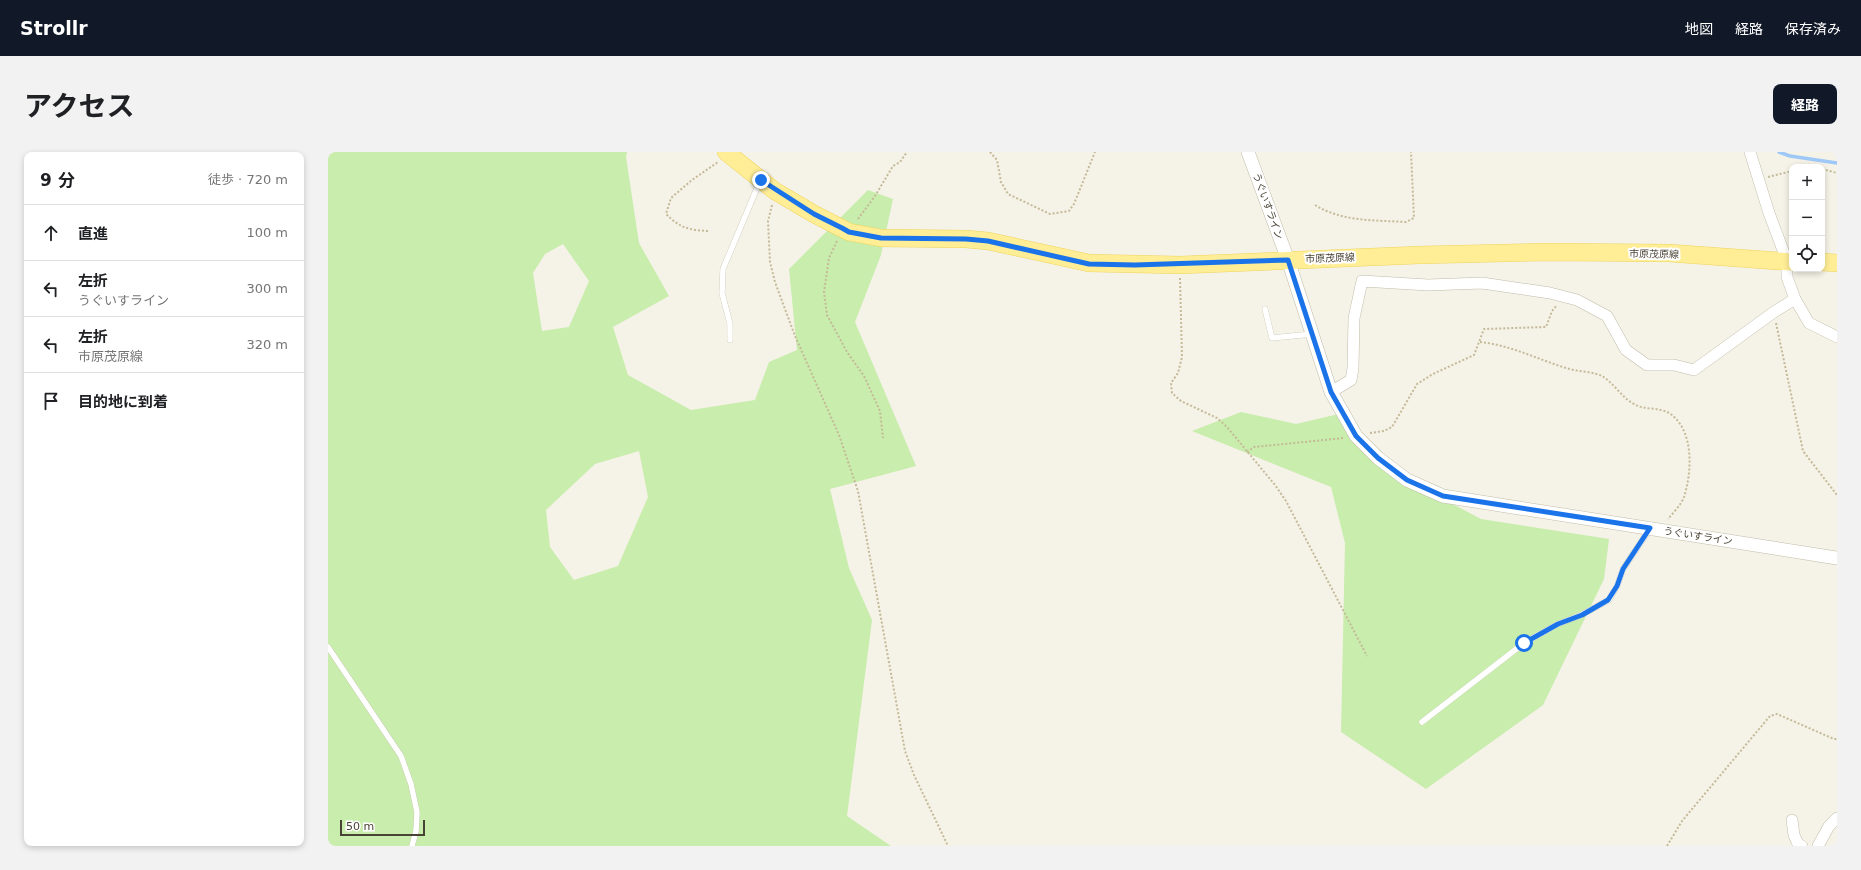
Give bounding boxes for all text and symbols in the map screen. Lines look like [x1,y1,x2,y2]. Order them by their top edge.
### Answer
text: Strollr [20,17,88,39]
text: 地図 [1685,21,1713,37]
text: 経路 [1735,21,1763,37]
text: 保存済み [1785,21,1841,37]
button: 経路 [1773,84,1837,124]
text: アクセス [24,90,135,123]
map controls [1789,164,1825,272]
button: + [1789,164,1825,200]
text: 9 分 [40,170,75,190]
route end [752,171,770,189]
street label: うぐいすライン [1251,171,1285,241]
text: 徒歩 · 720 m [208,172,288,187]
button: − [1789,200,1825,236]
icon: ahead [40,222,62,244]
text: 直進 [78,225,108,243]
text: 100 m [246,225,288,240]
button: locate [1789,236,1825,272]
street label: 市原茂原線 [1629,248,1679,260]
street label: 市原茂原線 [1305,252,1355,264]
text: 左折 [78,272,108,290]
icon: left [40,278,62,300]
text: 300 m [246,281,288,296]
text: うぐいすライン [78,293,169,308]
text: 左折 [78,328,108,346]
icon: left [40,334,62,356]
text: 320 m [246,337,288,352]
text: 市原茂原線 [78,349,143,364]
icon: arrive [40,390,62,412]
text: 目的地に到着 [78,393,168,411]
street label: うぐいすライン [1663,525,1733,547]
route start [1515,634,1533,652]
scale bar [340,818,425,837]
text: 50 m [346,820,374,833]

